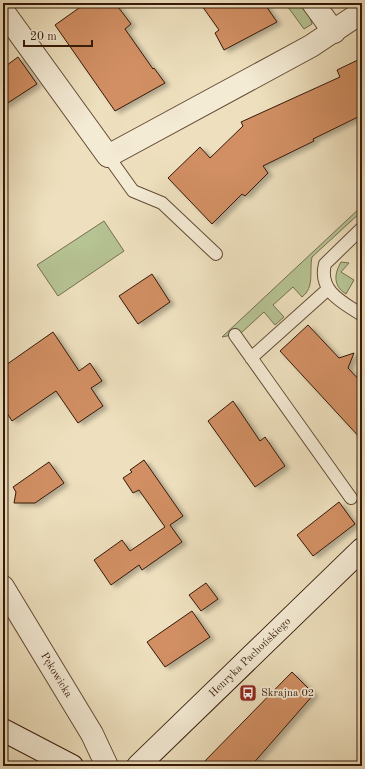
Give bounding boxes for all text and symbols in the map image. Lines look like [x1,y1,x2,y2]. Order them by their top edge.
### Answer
scale bar [24,22,92,48]
text: 20 m [30,31,57,43]
street label: Henryka Pachońskiego [207,616,293,699]
street label: Pękowicka [39,651,74,700]
bus stop icon: Skrajna 02 [238,683,258,703]
place label: Skrajna 02 [261,688,314,699]

